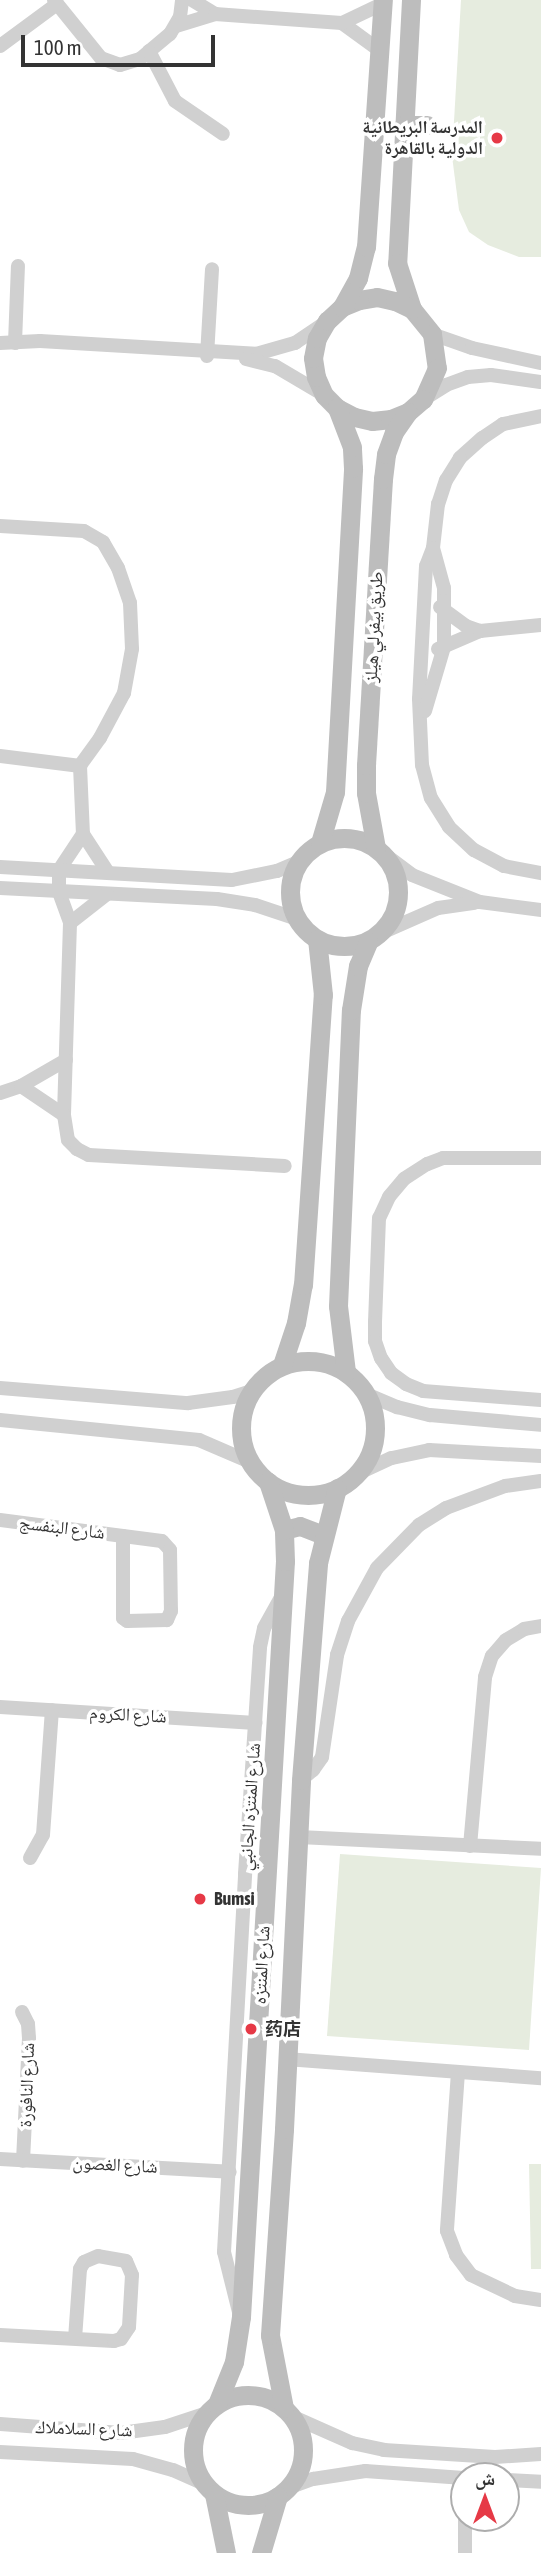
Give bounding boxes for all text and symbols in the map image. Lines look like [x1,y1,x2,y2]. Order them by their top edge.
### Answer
scale bar [24,21,219,65]
text: 100 m [34,35,82,59]
place label: المدرسة البريطانية الدولية بالقاهرة [362,117,483,160]
marker: المدرسة البريطانية الدولية بالقاهرة [489,130,505,146]
street label: طريق بيفرلي هيلز [360,571,388,683]
street label: شارع البنفسج [18,1512,106,1544]
street label: شارع الكروم [89,1702,167,1728]
street label: شارع المنتزه الجانبي [235,1742,265,1872]
place label: Bumsi [214,1888,255,1910]
marker: Bumsi [192,1891,208,1907]
street label: شارع المنتزه [249,1925,275,2005]
place label: 药店 [265,2018,301,2040]
marker: 药店 [243,2021,259,2037]
street label: شارع النافورة [15,2042,39,2128]
street label: شارع الغصون [72,2152,158,2178]
street label: شارع السلاملاك [35,2417,133,2441]
north arrow [450,2462,520,2532]
text: ش [475,2467,495,2489]

